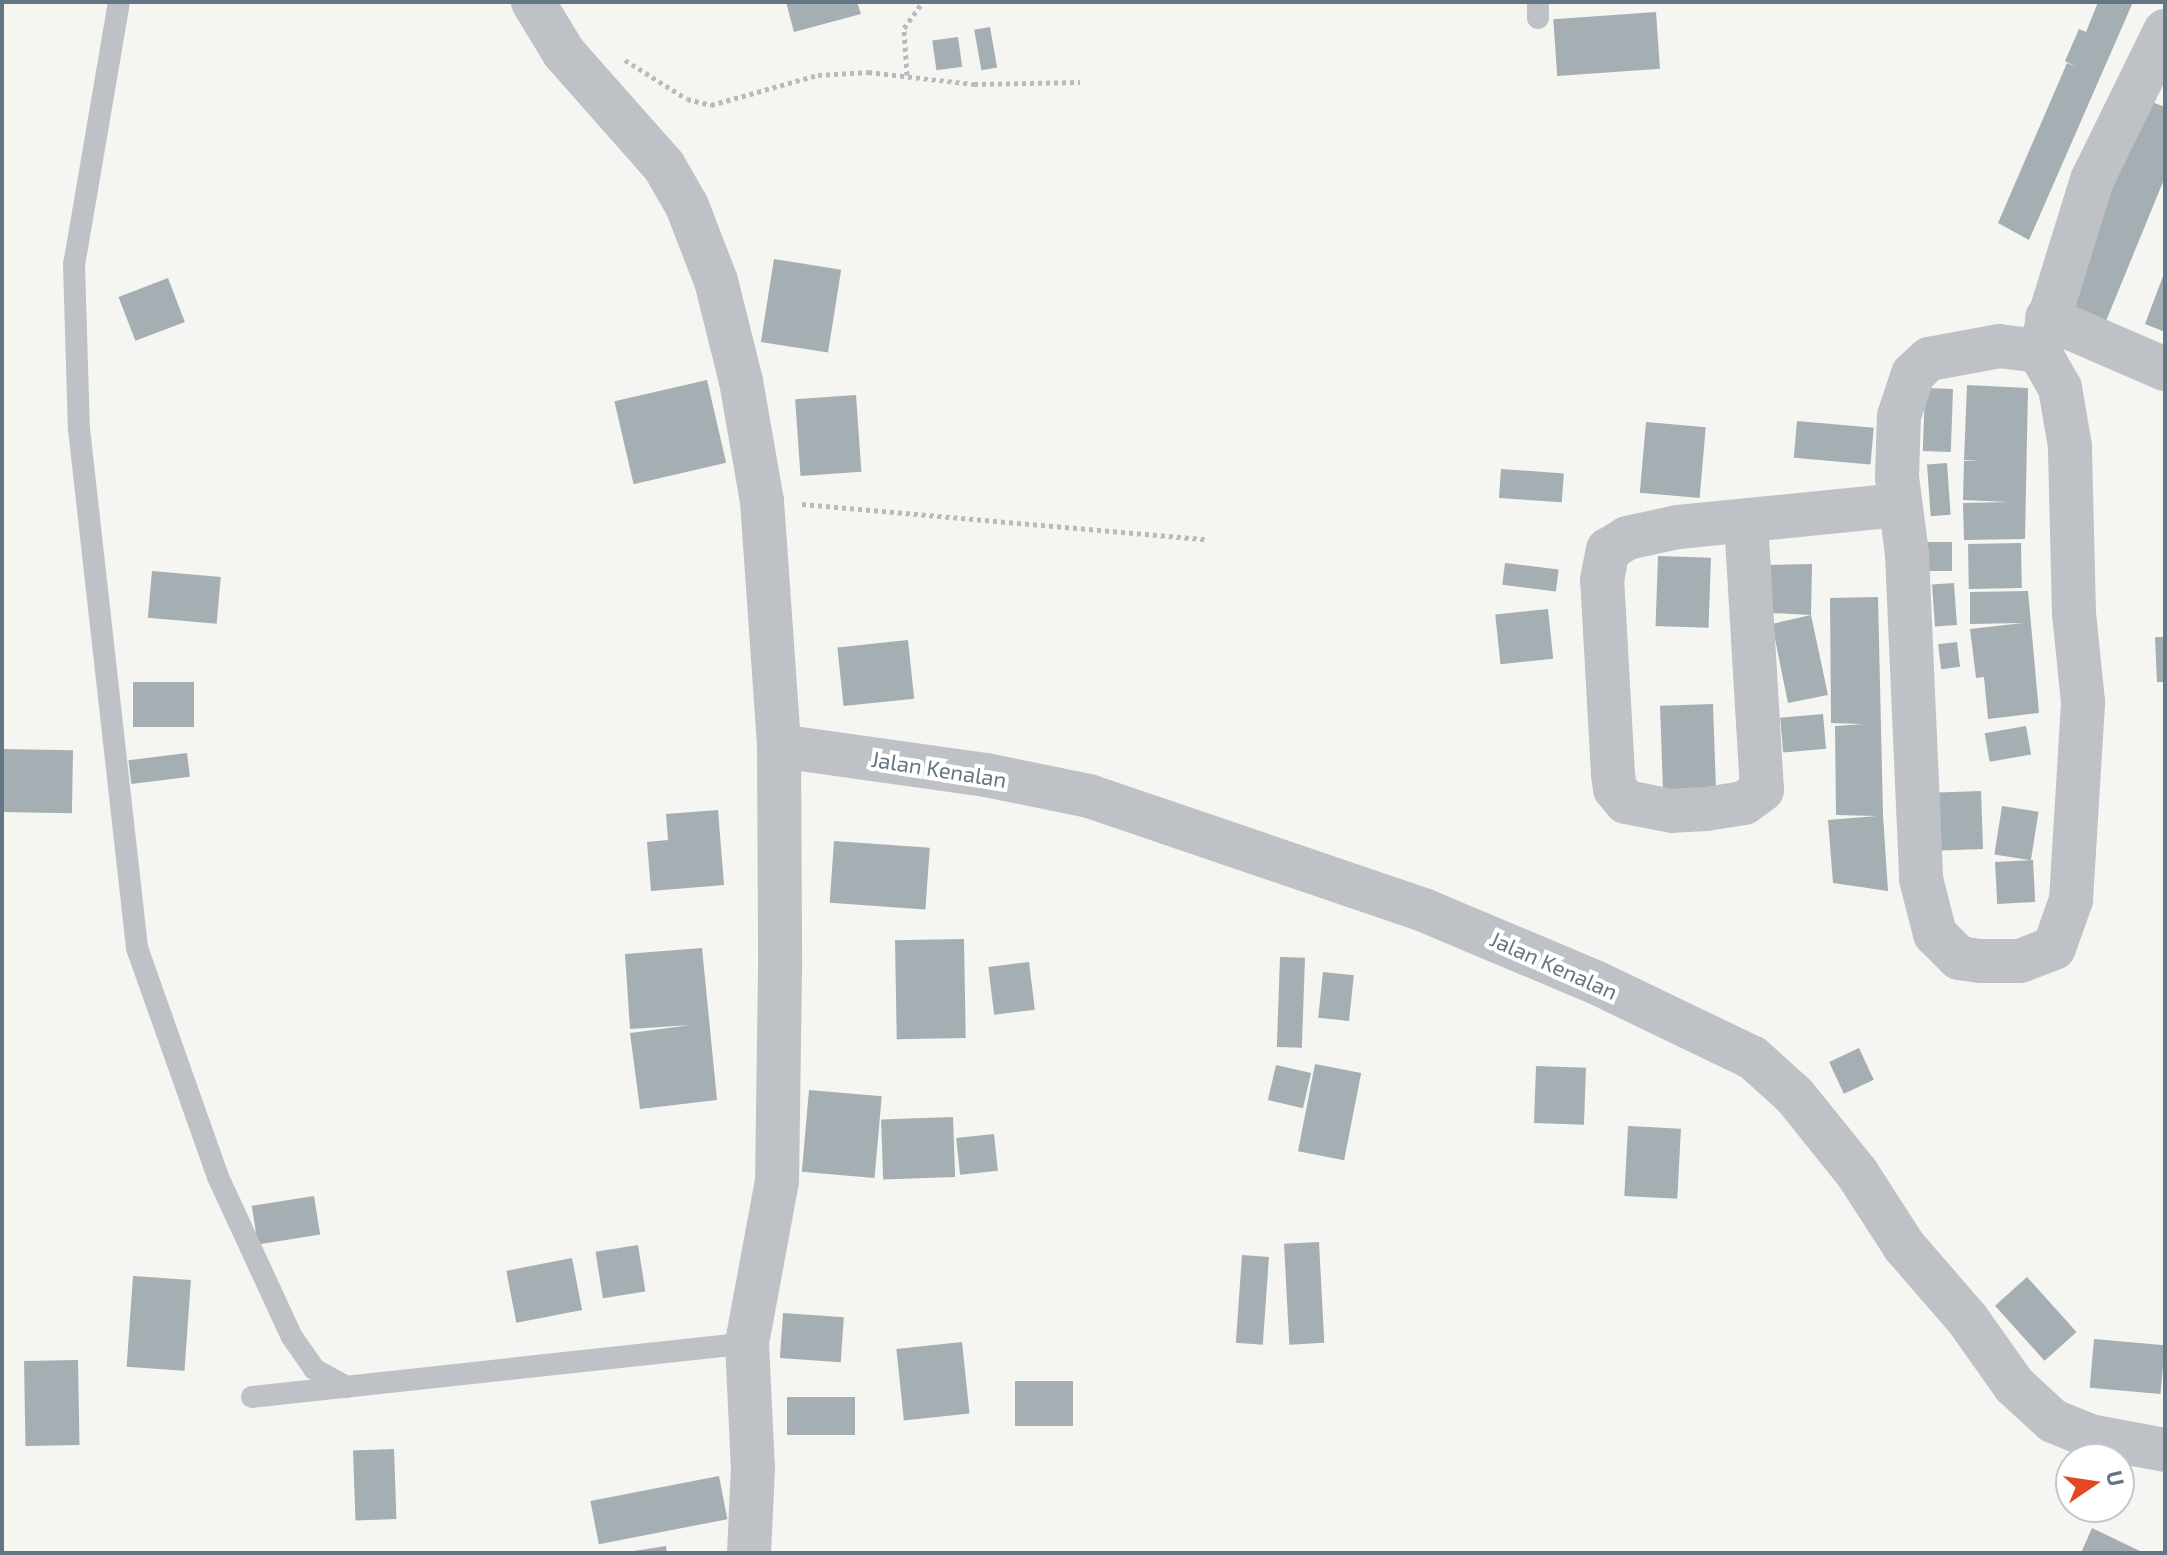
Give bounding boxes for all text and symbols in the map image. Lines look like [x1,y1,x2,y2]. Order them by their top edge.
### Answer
street label: Jalan Kenalan [869,745,1009,793]
street label: Jalan Kenalan [1486,925,1622,1005]
north arrow [2055,1443,2135,1523]
text: U [2102,1468,2131,1488]

